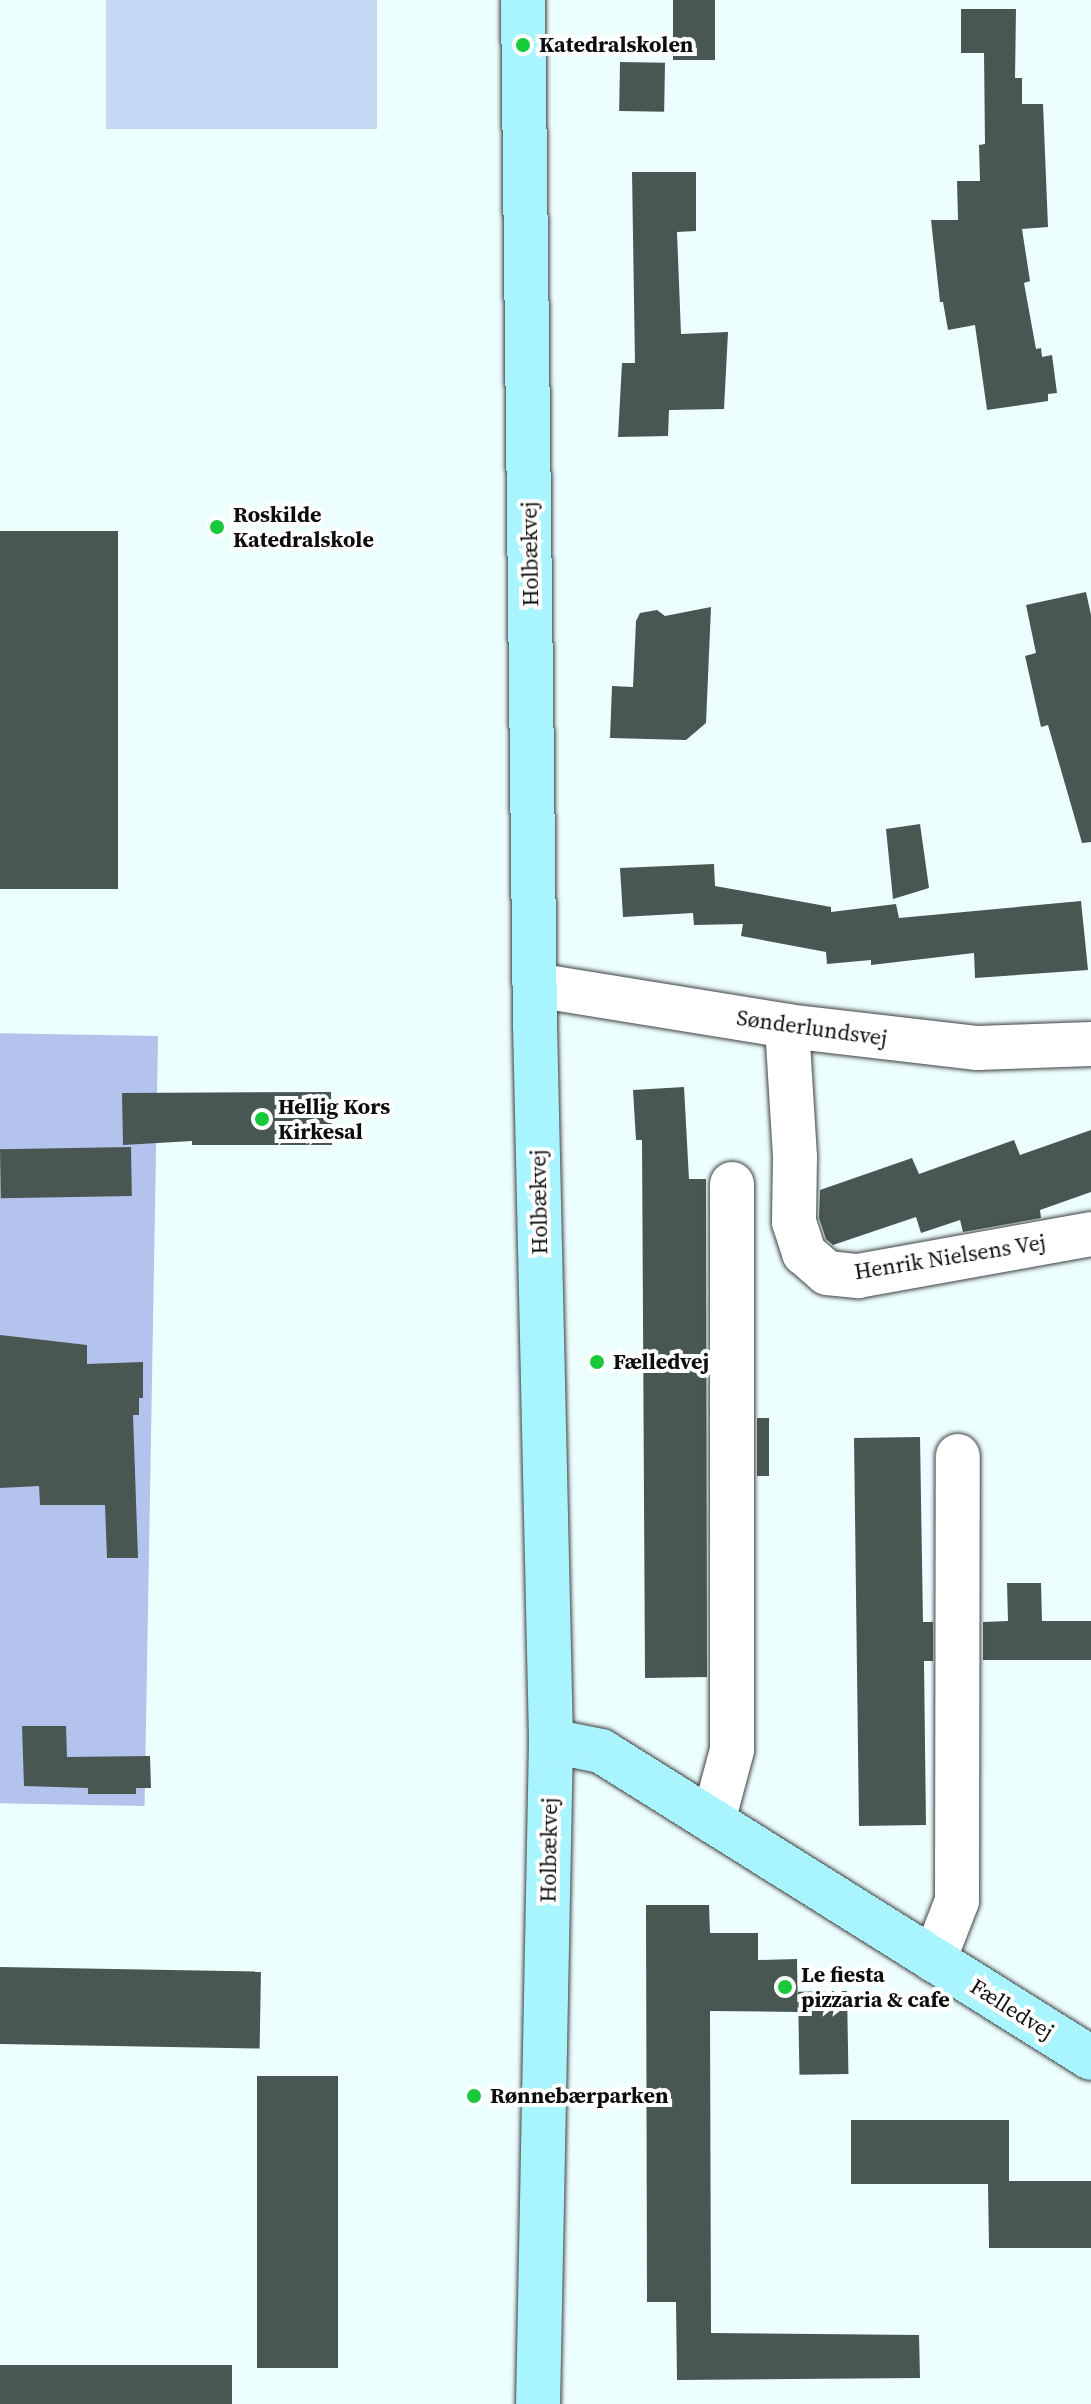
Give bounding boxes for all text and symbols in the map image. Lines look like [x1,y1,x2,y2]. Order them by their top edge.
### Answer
place label: Katedralskolen [539,32,693,58]
marker: Katedralskolen [514,36,532,54]
place label: Roskilde Katedralskole [233,501,374,552]
street label: Holbækvej [516,501,544,607]
marker: Roskilde Katedralskole [208,518,226,536]
street label: Sønderlundsvej [735,1004,889,1052]
place label: Hellig Kors Kirkesal [278,1093,390,1144]
marker: Hellig Kors Kirkesal [253,1110,271,1128]
street label: Holbækvej [525,1149,553,1255]
street label: Henrik Nielsens Vej [852,1229,1048,1285]
place label: Fælledvej [613,1349,709,1375]
marker: Fælledvej [588,1353,606,1371]
street label: Holbækvej [535,1797,563,1903]
place label: Le fiesta pizzaria & cafe [801,1961,950,2012]
street label: Fælledvej [965,1973,1059,2045]
marker: Le fiesta pizzaria & cafe [776,1978,794,1996]
place label: Rønnebærparken [490,2083,669,2109]
marker: Rønnebærparken [465,2087,483,2105]

